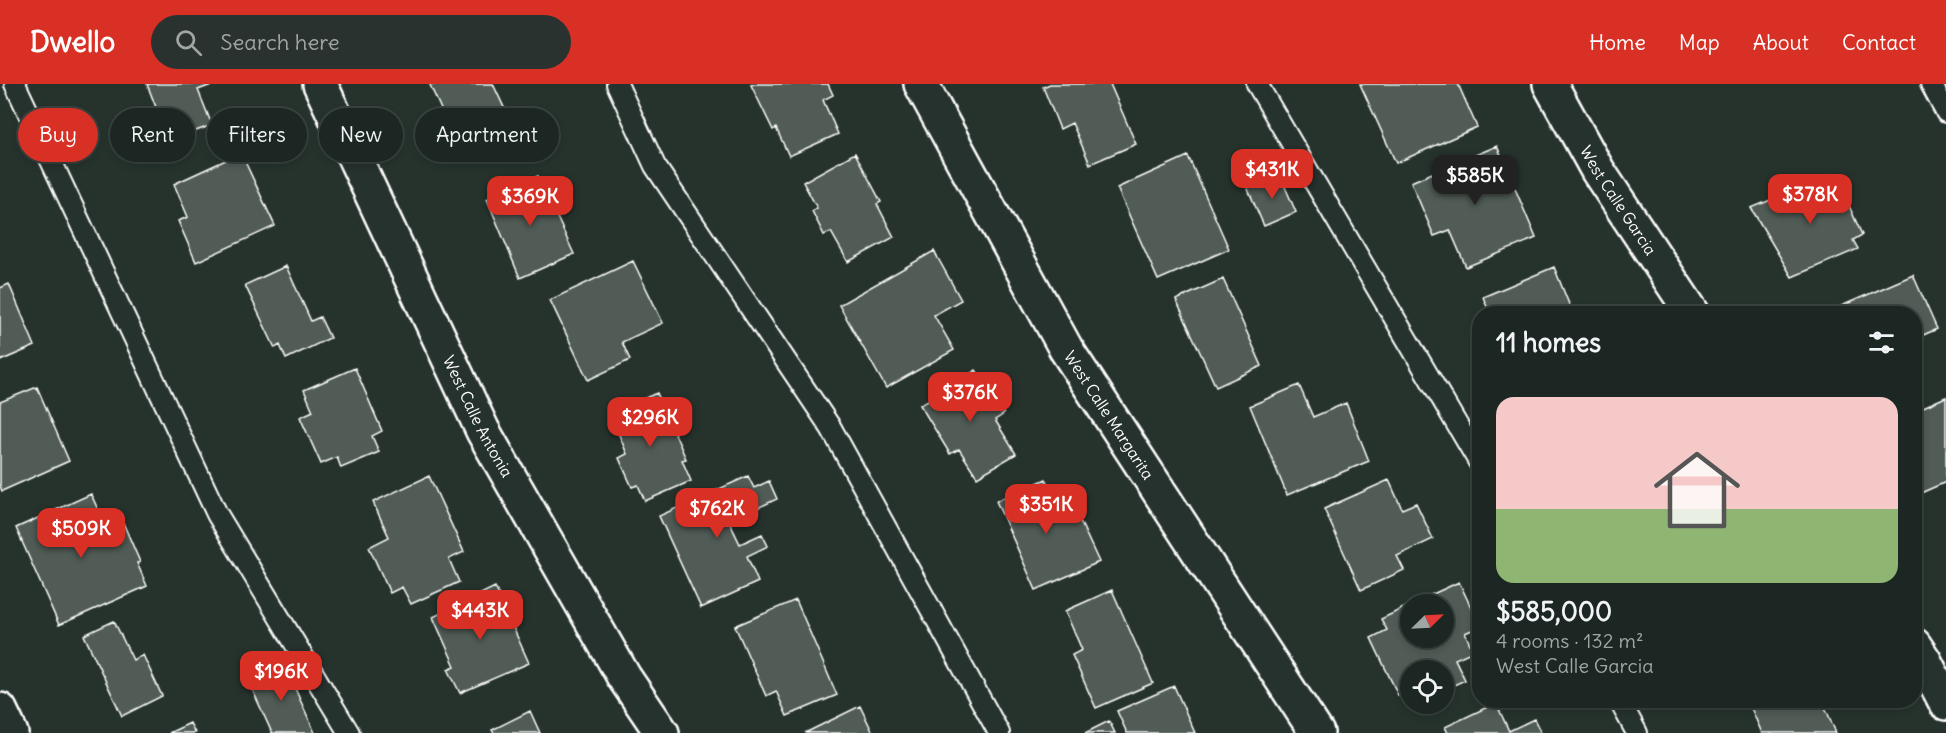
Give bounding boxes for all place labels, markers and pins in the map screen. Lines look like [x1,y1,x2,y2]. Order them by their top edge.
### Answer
pin: $431K [1230,149,1314,200]
pin: $585K [1433,155,1517,206]
pin: $378K [1768,174,1852,225]
pin: $369K [488,176,572,227]
pin: $376K [928,372,1012,423]
pin: $296K [608,397,692,448]
pin: $351K [1004,484,1088,535]
pin: $762K [675,488,759,539]
pin: $509K [39,508,123,559]
pin: $443K [438,590,522,641]
pin: $196K [239,651,323,702]

